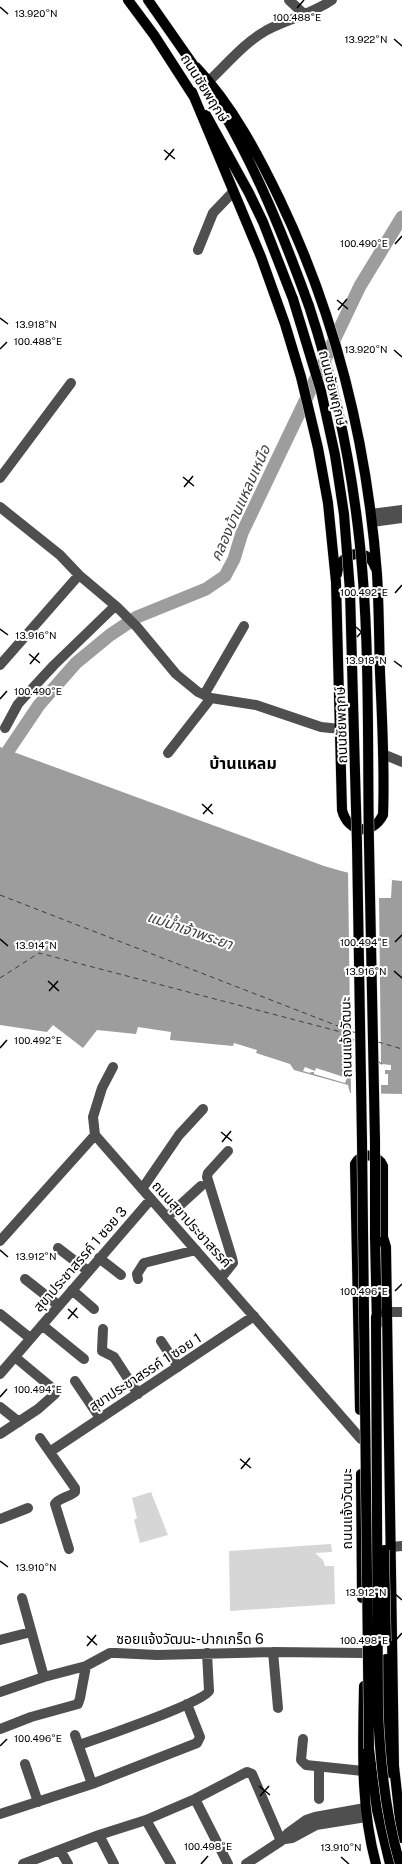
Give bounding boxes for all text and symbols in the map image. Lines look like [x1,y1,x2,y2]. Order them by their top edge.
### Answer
text: 13.920°N [14,7,58,19]
text: 100.488°E [273,11,321,23]
text: 13.922°N [345,33,387,45]
street label: ถนนชัยพฤกษ์ [178,51,232,125]
text: 100.490°E [340,237,388,249]
text: 13.918°N [15,318,57,330]
text: 100.488°E [14,335,62,347]
text: 13.920°N [344,343,388,355]
street label: ถนนชัยพฤกษ์ [316,349,350,427]
water label: คลองบ้านแหลมเหนือ [207,441,274,564]
text: 100.492°E [340,586,388,598]
text: 13.916°N [15,629,57,641]
text: 13.918°N [345,654,387,666]
text: 100.490°E [14,685,62,697]
street label: ถนนชัยพฤกษ์ [332,686,350,764]
district label: บ้านแหลม [209,754,277,773]
water label: แม่น้ำเจ้าพระยา [145,906,236,953]
text: 100.494°E [340,936,388,948]
text: 13.914°N [15,939,57,951]
text: 13.916°N [345,965,387,977]
street label: ถนนแจ้งวัฒนะ [337,996,355,1078]
text: 100.492°E [14,1034,62,1046]
street label: ถนนสุขาประชาสรรค์ [148,1178,235,1271]
street label: สุขาประชาสรรค์ 1 ซอย 3 [30,1203,131,1315]
text: 13.912°N [15,1250,57,1262]
text: 100.496°E [340,1285,388,1297]
street label: สุขาประชาสรรค์ 1 ซอย 1 [86,1330,205,1415]
text: 100.494°E [14,1383,62,1395]
street label: ถนนแจ้งวัฒนะ [339,1468,355,1549]
text: 13.910°N [15,1561,57,1573]
text: 13.912°N [345,1586,387,1598]
street label: ซอยแจ้งวัฒนะ-ปากเกร็ด 6 [116,1631,264,1647]
text: 100.498°E [340,1634,388,1646]
text: 100.496°E [14,1732,62,1744]
text: 100.498°E [184,1840,232,1852]
text: 13.910°N [320,1841,362,1853]

